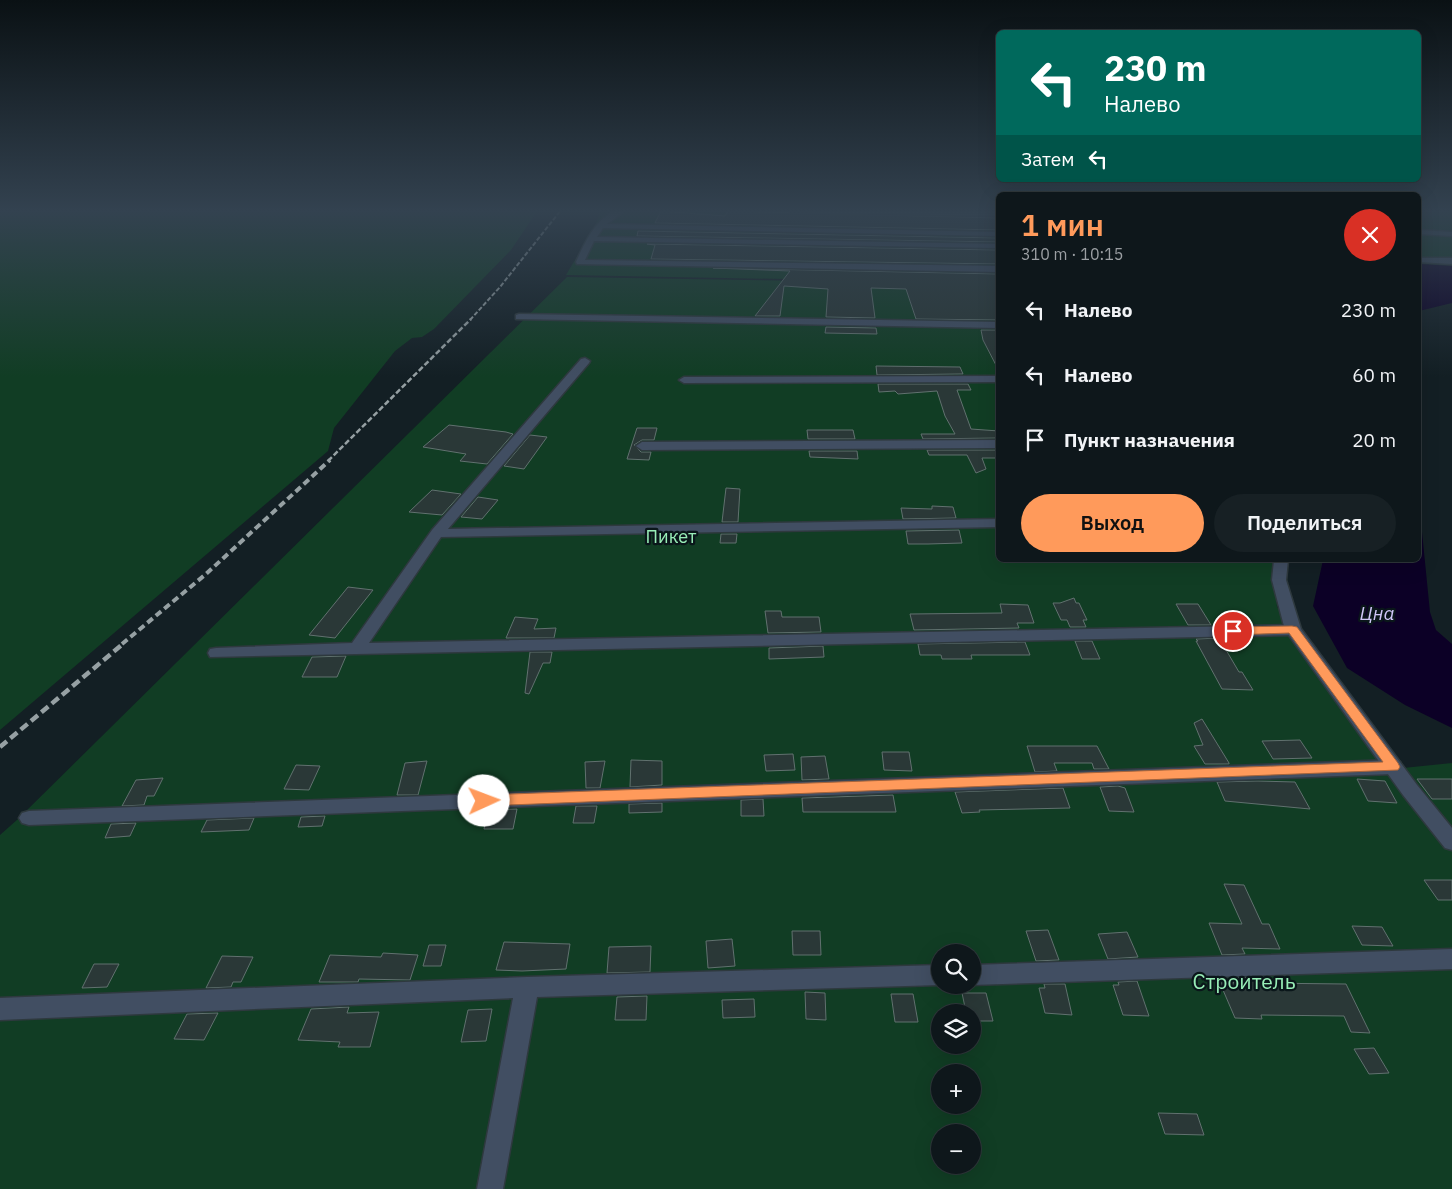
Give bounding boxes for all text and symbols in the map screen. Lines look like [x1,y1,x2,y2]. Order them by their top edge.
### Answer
text: 230 m [1104,45,1207,91]
icon: left [1021,50,1086,115]
text: Налево [1104,89,1181,118]
icon: left [1084,145,1112,173]
text: Затем [1021,147,1074,171]
text: 1 мин [1021,205,1104,244]
button: close [1344,209,1396,261]
text: 310 m · 10:15 [1021,244,1123,264]
icon: left [1021,296,1049,324]
text: Налево [1064,298,1133,322]
text: 230 m [1341,298,1396,322]
icon: left [1021,361,1049,389]
text: Налево [1064,363,1133,387]
text: 60 m [1352,363,1396,387]
icon: arrive [1021,426,1049,454]
text: Пункт назначения [1064,428,1235,452]
text: 20 m [1352,428,1396,452]
button: Выход [1021,494,1204,552]
button: Поделиться [1214,494,1396,552]
park label: Пикет [646,525,697,548]
water label: Цна [1359,601,1395,625]
pin [1212,610,1254,652]
icon: arrive [1219,617,1247,645]
position arrow [457,774,509,826]
map controls [931,944,981,1174]
button: search [931,944,981,994]
park label: Строитель [1192,967,1296,995]
button: layers [931,1004,981,1054]
button: + [931,1064,981,1114]
button: − [931,1124,981,1174]

